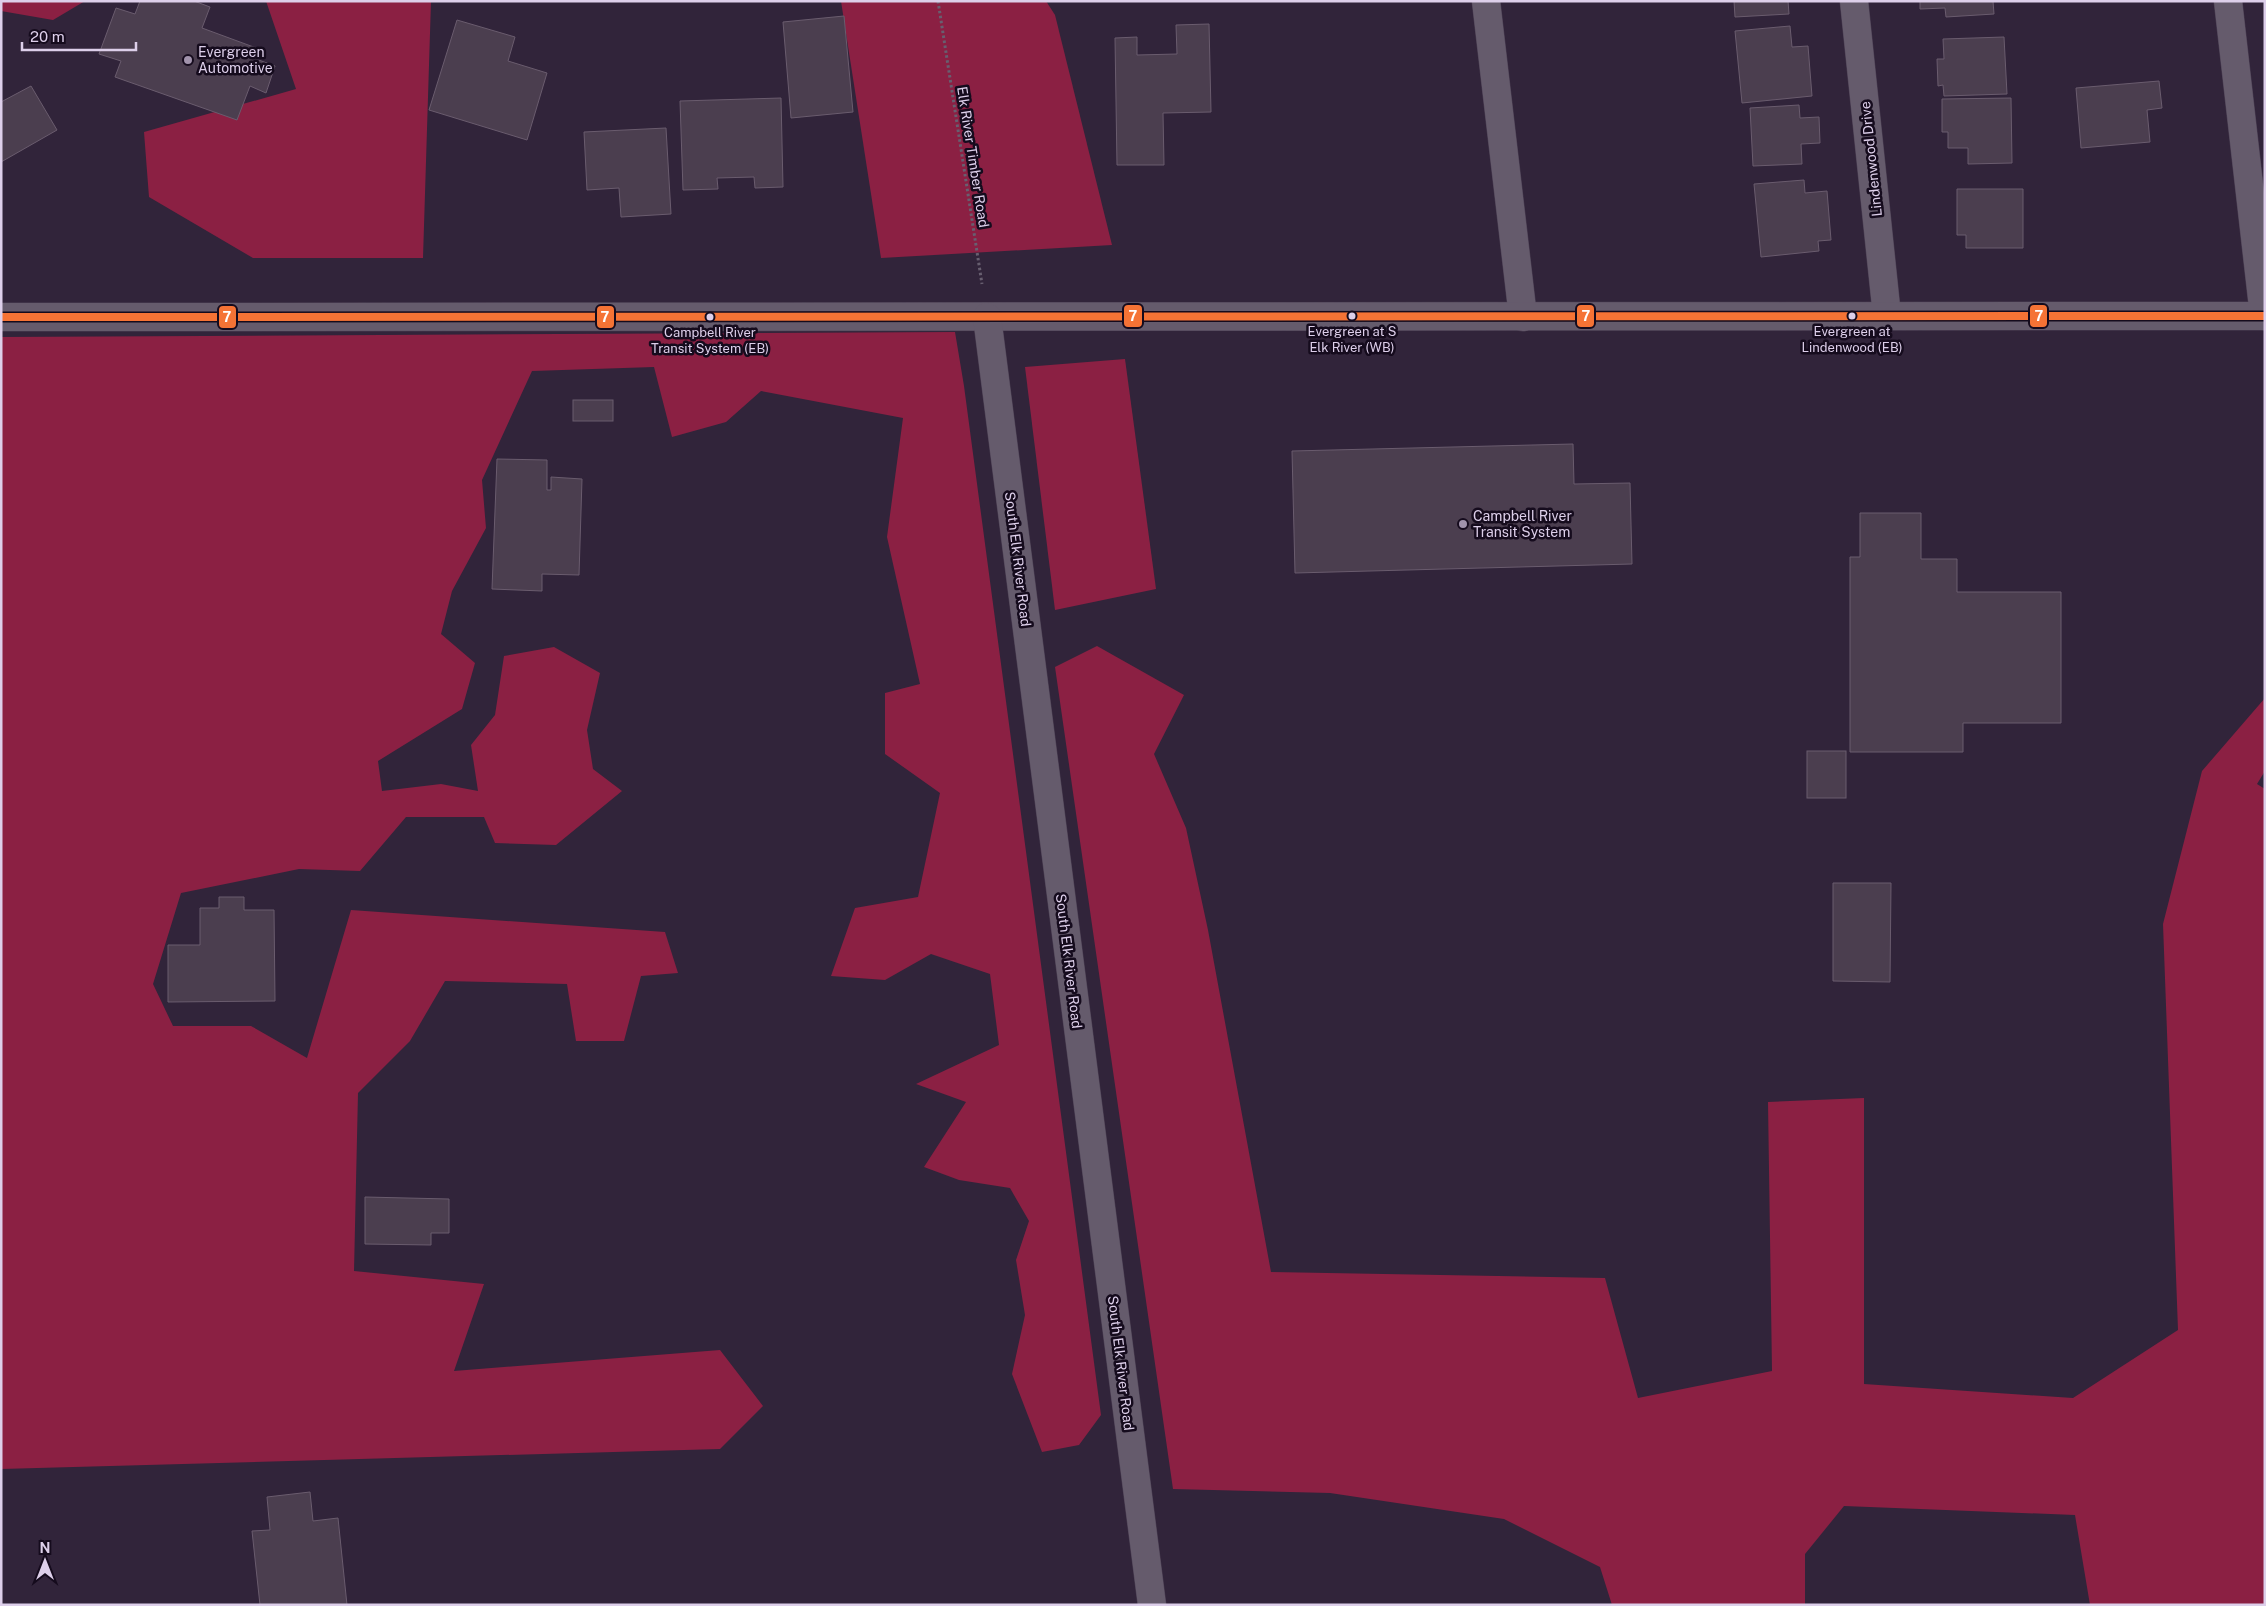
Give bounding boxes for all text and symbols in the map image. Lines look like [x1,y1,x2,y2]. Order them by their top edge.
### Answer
scale bar [22,20,136,52]
text: 20 m [30,28,65,45]
place label: Evergreen Automotive [198,44,273,76]
marker: Evergreen Automotive [182,54,194,66]
street label: Elk River Timber Road [954,85,992,229]
street label: Lindenwood Drive [1857,101,1885,217]
line badge: 7 [1123,304,1143,328]
line badge: 7 [1576,304,1595,328]
line badge: 7 [2029,304,2048,328]
line badge: 7 [218,305,237,329]
line badge: 7 [596,305,615,329]
text: 7 [1129,308,1138,324]
text: 7 [1582,308,1591,324]
text: 7 [2035,308,2044,324]
text: 7 [223,309,232,325]
text: 7 [601,309,610,325]
marker: Evergreen at S Elk River (WB) [1347,311,1357,321]
marker: Evergreen at Lindenwood (EB) [1847,311,1857,321]
marker: Campbell River Transit System (EB) [705,312,715,322]
place label: Evergreen at S Elk River (WB) [1308,324,1396,355]
place label: Evergreen at Lindenwood (EB) [1801,324,1903,355]
place label: Campbell River Transit System (EB) [651,325,769,356]
street label: South Elk River Road [1002,491,1034,627]
place label: Campbell River Transit System [1473,508,1572,540]
marker: Campbell River Transit System [1457,518,1469,530]
street label: South Elk River Road [1053,893,1085,1029]
street label: South Elk River Road [1105,1295,1137,1431]
north arrow [20,1536,70,1586]
text: N [40,1540,50,1556]

